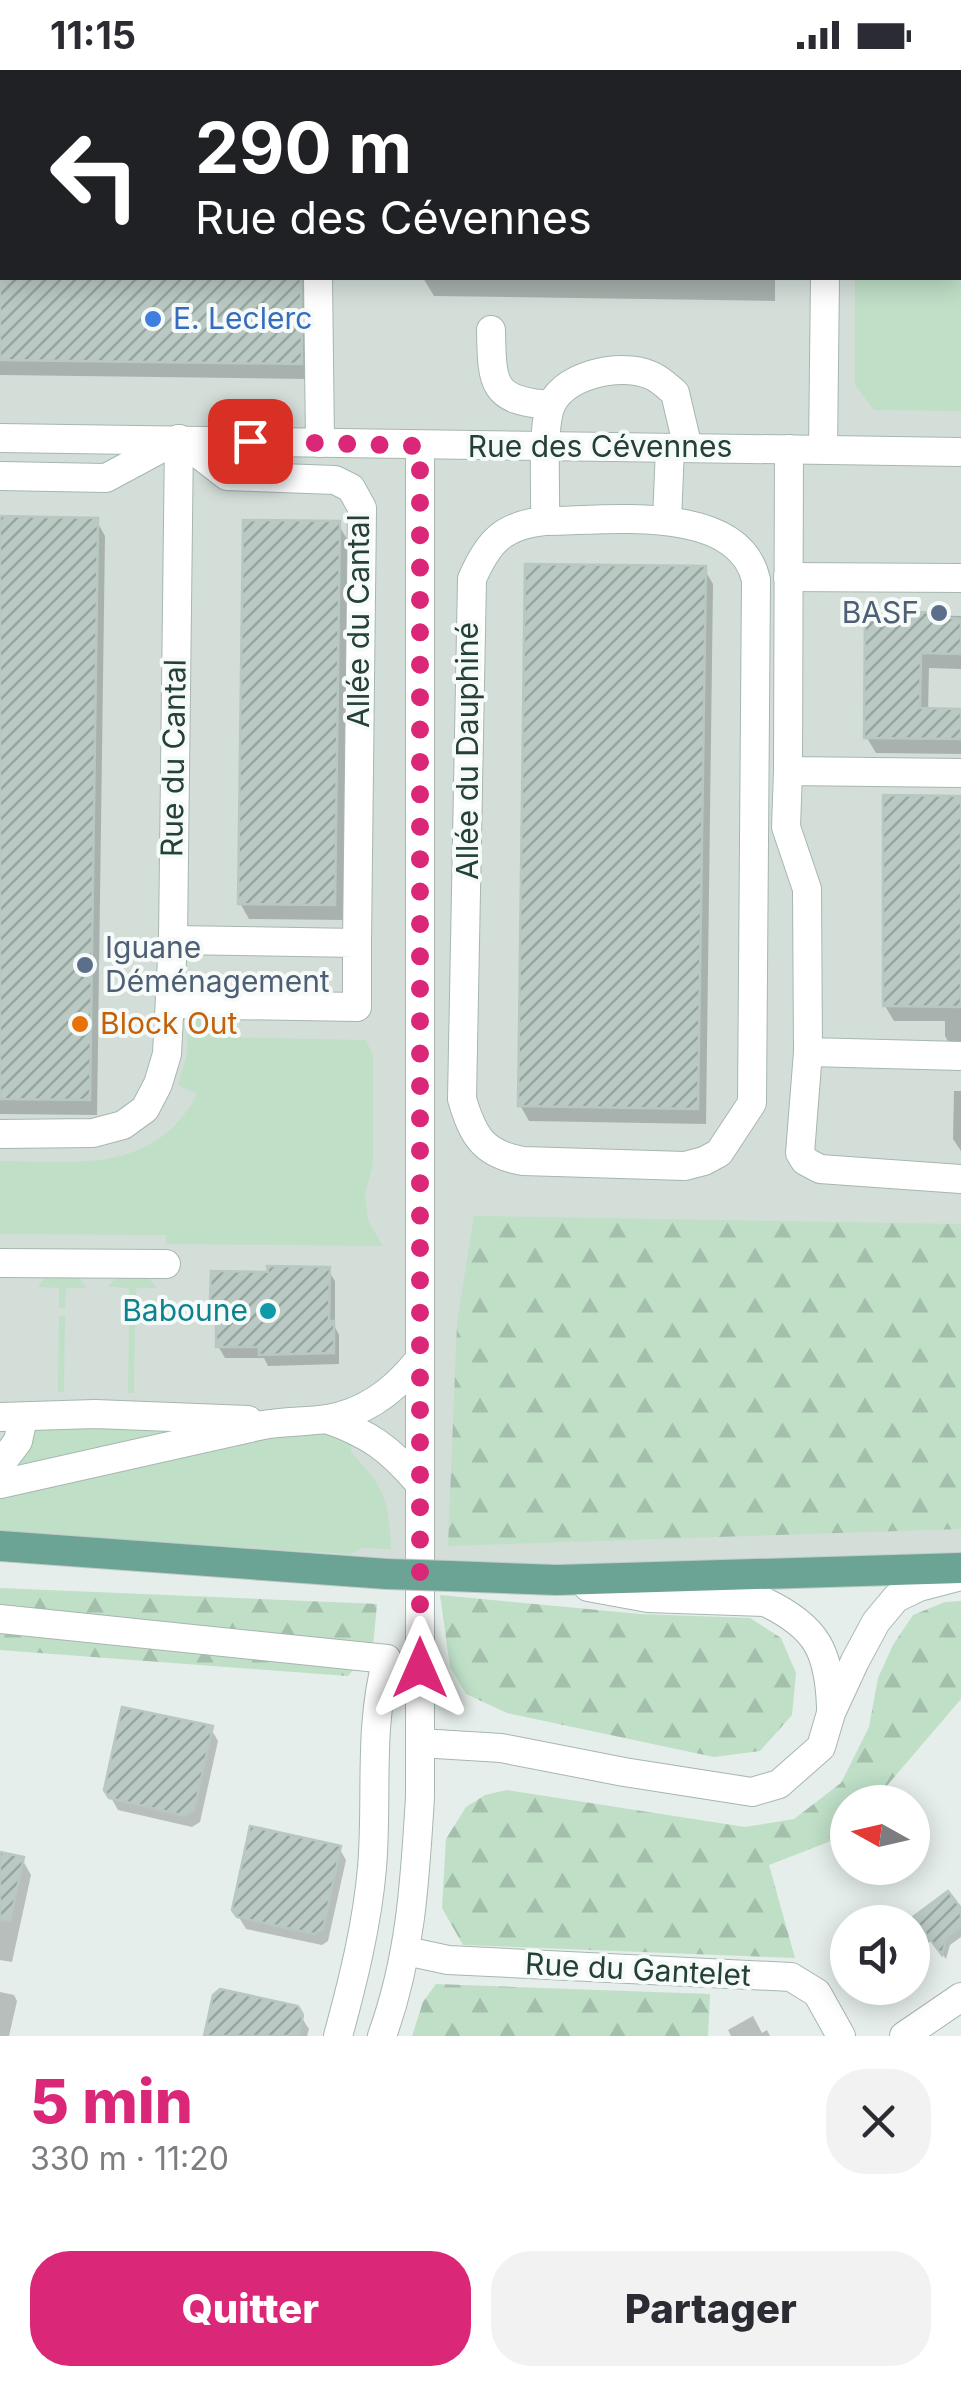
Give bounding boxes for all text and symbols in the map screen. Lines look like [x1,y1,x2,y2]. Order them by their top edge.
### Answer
text: 11:15 [50,12,136,58]
text: 290 m [195,105,412,190]
icon: left [30,110,160,240]
text: Rue des Cévennes [195,190,592,245]
place label: E. Leclerc [173,300,312,336]
marker: E. Leclerc [142,308,164,330]
pin [208,399,293,484]
icon: arrive [223,414,278,469]
street label: Rue des Cévennes [468,428,732,464]
street label: Allée du Cantal [340,514,376,728]
place label: BASF [842,594,919,630]
marker: BASF [928,602,950,624]
street label: Allée du Dauphiné [449,622,485,880]
street label: Rue du Cantal [153,659,193,857]
place label: Iguane Déménagement [105,929,330,999]
marker: Iguane Déménagement [74,954,96,976]
place label: Block Out [100,1005,238,1041]
marker: Block Out [69,1013,91,1035]
place label: Baboune [122,1292,248,1328]
marker: Baboune [257,1300,279,1322]
position arrow [368,1616,472,1720]
north arrow [830,1785,930,1885]
map controls [830,1785,930,2005]
button: sound [830,1905,930,2005]
street label: Rue du Gantelet [524,1945,752,1993]
text: 5 min [30,2065,193,2137]
button: close [826,2069,931,2174]
text: 330 m · 11:20 [30,2139,229,2178]
button: Quitter [30,2251,471,2366]
button: Partager [491,2251,931,2366]

